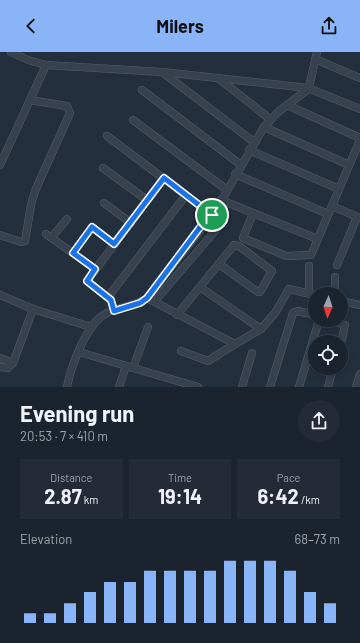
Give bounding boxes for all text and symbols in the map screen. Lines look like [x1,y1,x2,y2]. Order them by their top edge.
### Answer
icon: back [20,15,42,37]
text: Milers [156,15,204,37]
icon: share [318,15,340,37]
pin [195,198,229,232]
icon: arrive [201,204,223,226]
north arrow [308,287,348,327]
map controls [308,287,348,375]
button: locate [308,335,348,375]
text: Evening run [20,400,134,426]
button: share [298,400,340,442]
text: 20:53 · 7 × 410 m [20,428,108,444]
text: Distance [50,471,92,484]
text: Time [168,471,192,484]
text: Pace [277,471,300,484]
text: 2.87 [44,484,82,508]
text: 19:14 [158,484,202,508]
text: 6:42 [257,484,299,508]
text: km [82,493,98,506]
text: /km [299,493,320,506]
text: Elevation [20,531,72,547]
text: 68–73 m [294,531,340,547]

